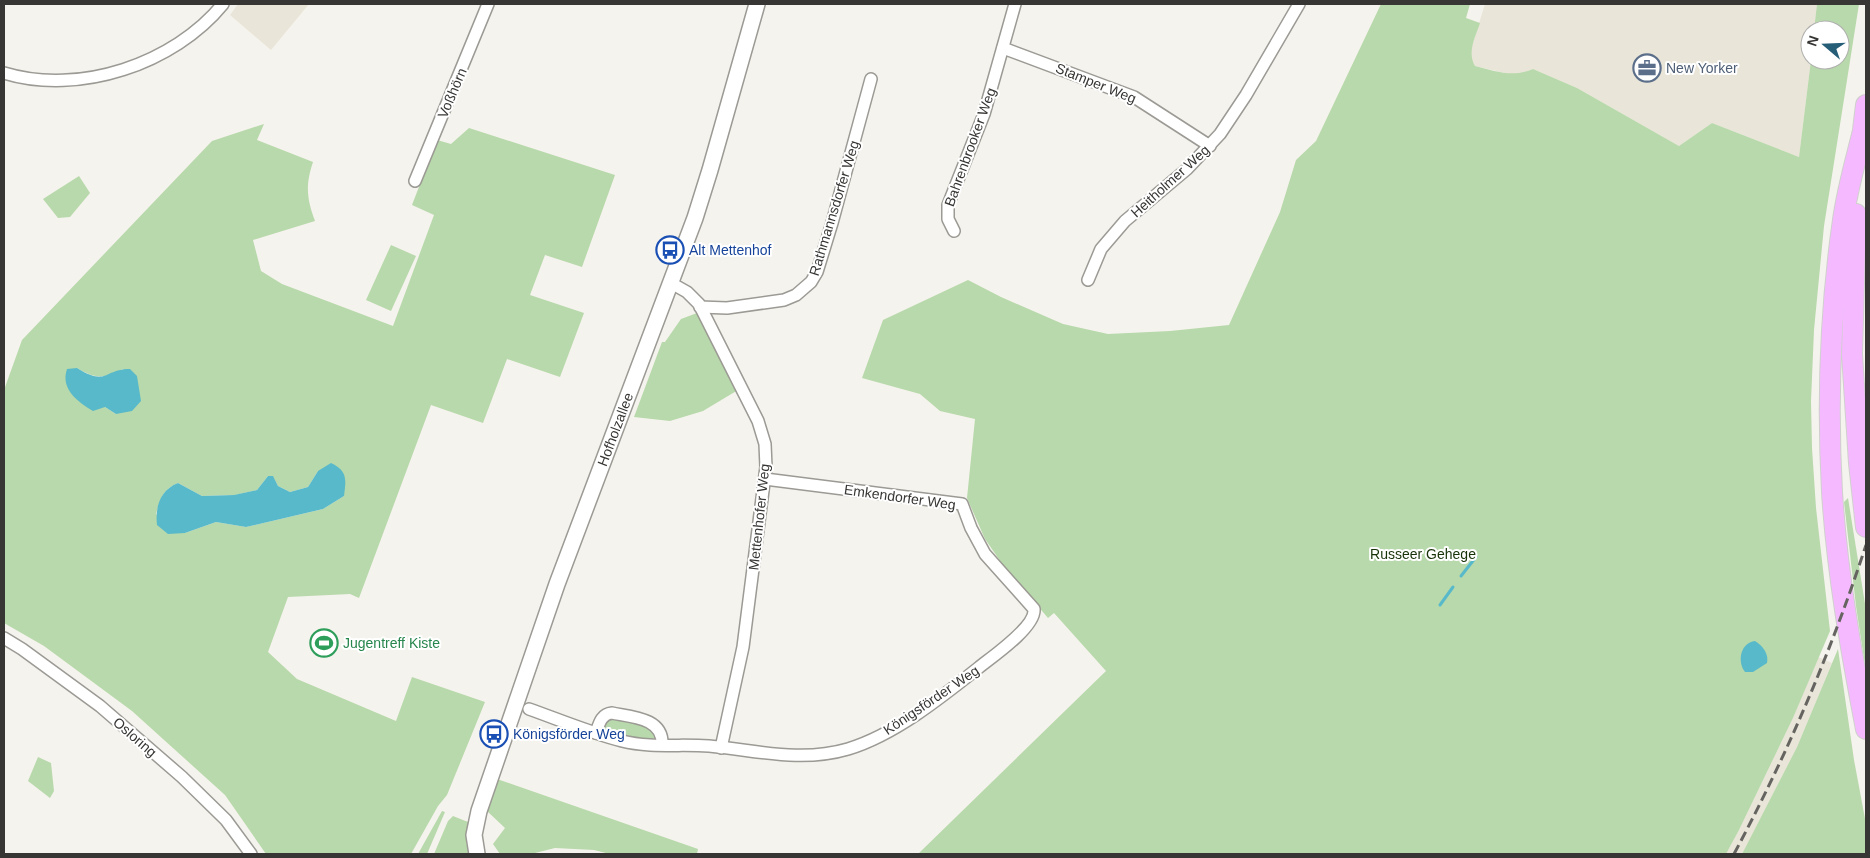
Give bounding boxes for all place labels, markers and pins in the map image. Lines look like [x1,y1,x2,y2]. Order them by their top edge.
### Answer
office icon: New Yorker [1632,53,1662,83]
place label: New Yorker [1666,60,1738,76]
bus stop icon: Alt Mettenhof [655,235,685,265]
place label: Alt Mettenhof [689,242,772,258]
sports icon: Jugentreff Kiste [309,628,339,658]
place label: Jugentreff Kiste [343,635,440,651]
bus stop icon: Königsförder Weg [479,719,509,749]
place label: Königsförder Weg [513,726,625,742]

